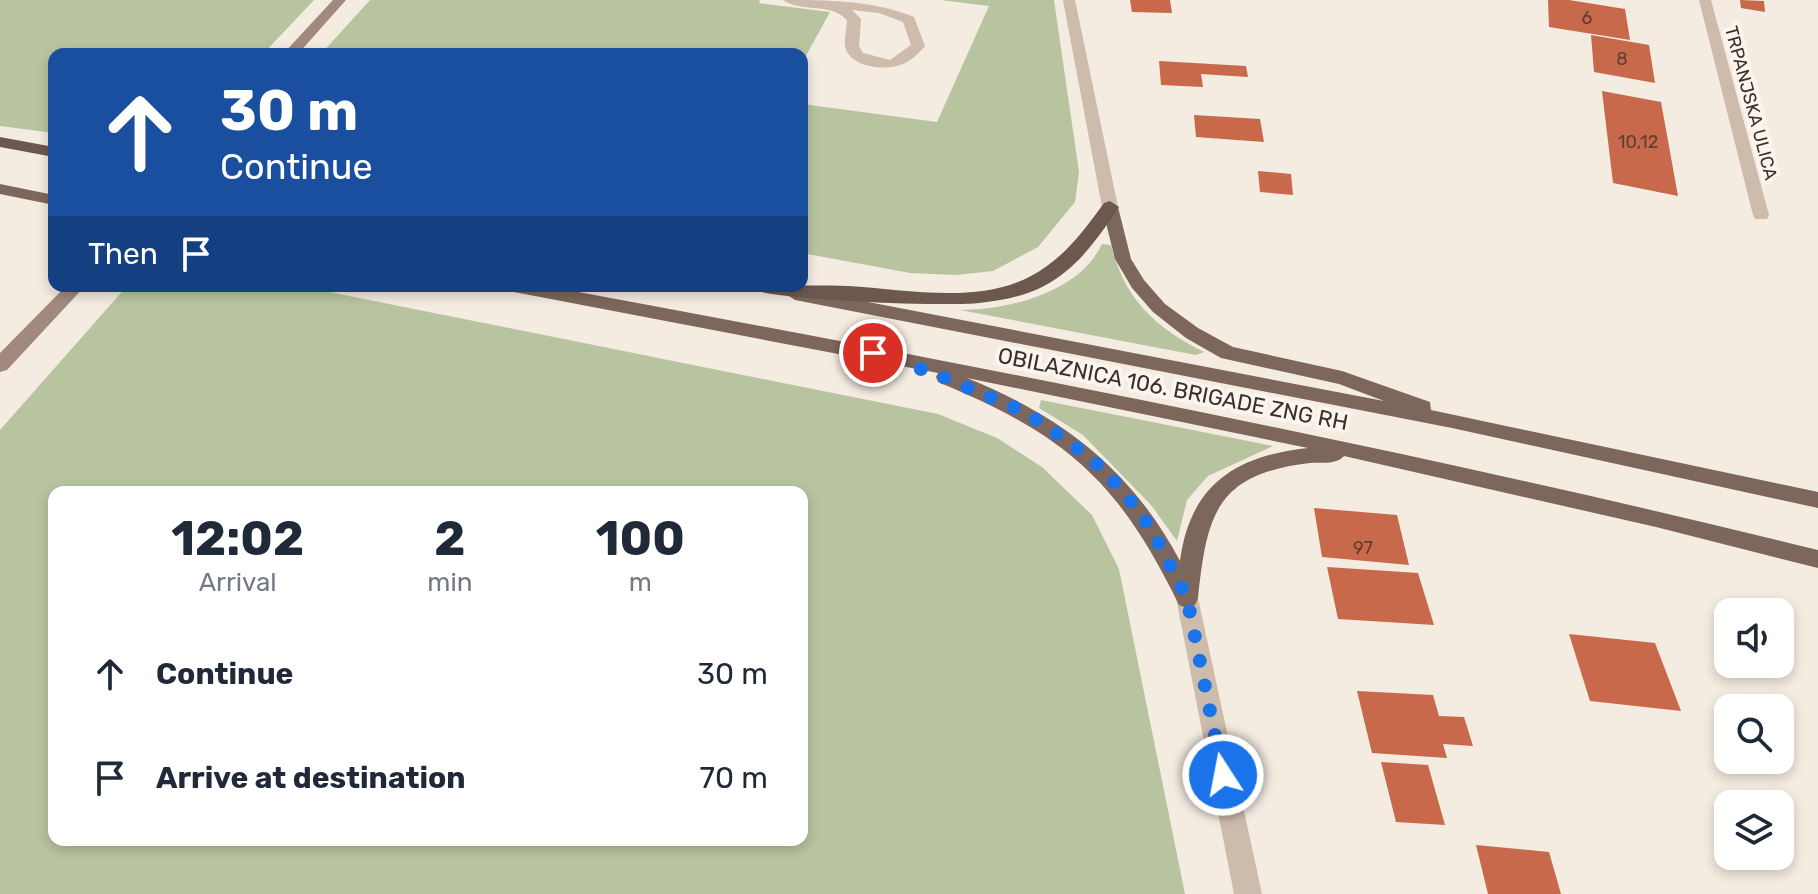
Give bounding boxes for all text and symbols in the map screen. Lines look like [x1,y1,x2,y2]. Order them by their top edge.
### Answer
house number: 6 [1582,7,1593,29]
street label: TRPANJSKA ULICA [1720,24,1782,182]
house number: 8 [1616,48,1628,70]
text: 30 m [220,78,358,144]
icon: ahead [88,80,192,184]
house number: 10,12 [1618,131,1658,153]
text: Continue [220,145,373,188]
icon: arrive [174,232,218,276]
text: Then [88,236,158,272]
pin [839,319,907,387]
icon: arrive [851,331,895,375]
street label: OBILAZNICA 106. BRIGADE ZNG RH [996,342,1350,436]
text: 12:02 [171,510,304,567]
text: 2 [434,510,465,567]
text: 100 [596,510,685,567]
house number: 97 [1353,537,1373,559]
text: Arrival [199,567,277,598]
text: min [427,567,472,598]
text: m [629,567,652,598]
map controls [1714,598,1794,870]
button: sound [1714,598,1794,678]
icon: ahead [88,652,132,696]
text: Continue [156,656,293,692]
text: 30 m [697,656,768,692]
button: search [1714,694,1794,774]
position arrow [1181,733,1265,817]
icon: arrive [88,756,132,800]
text: Arrive at destination [156,760,466,796]
text: 70 m [700,760,768,796]
button: layers [1714,790,1794,870]

